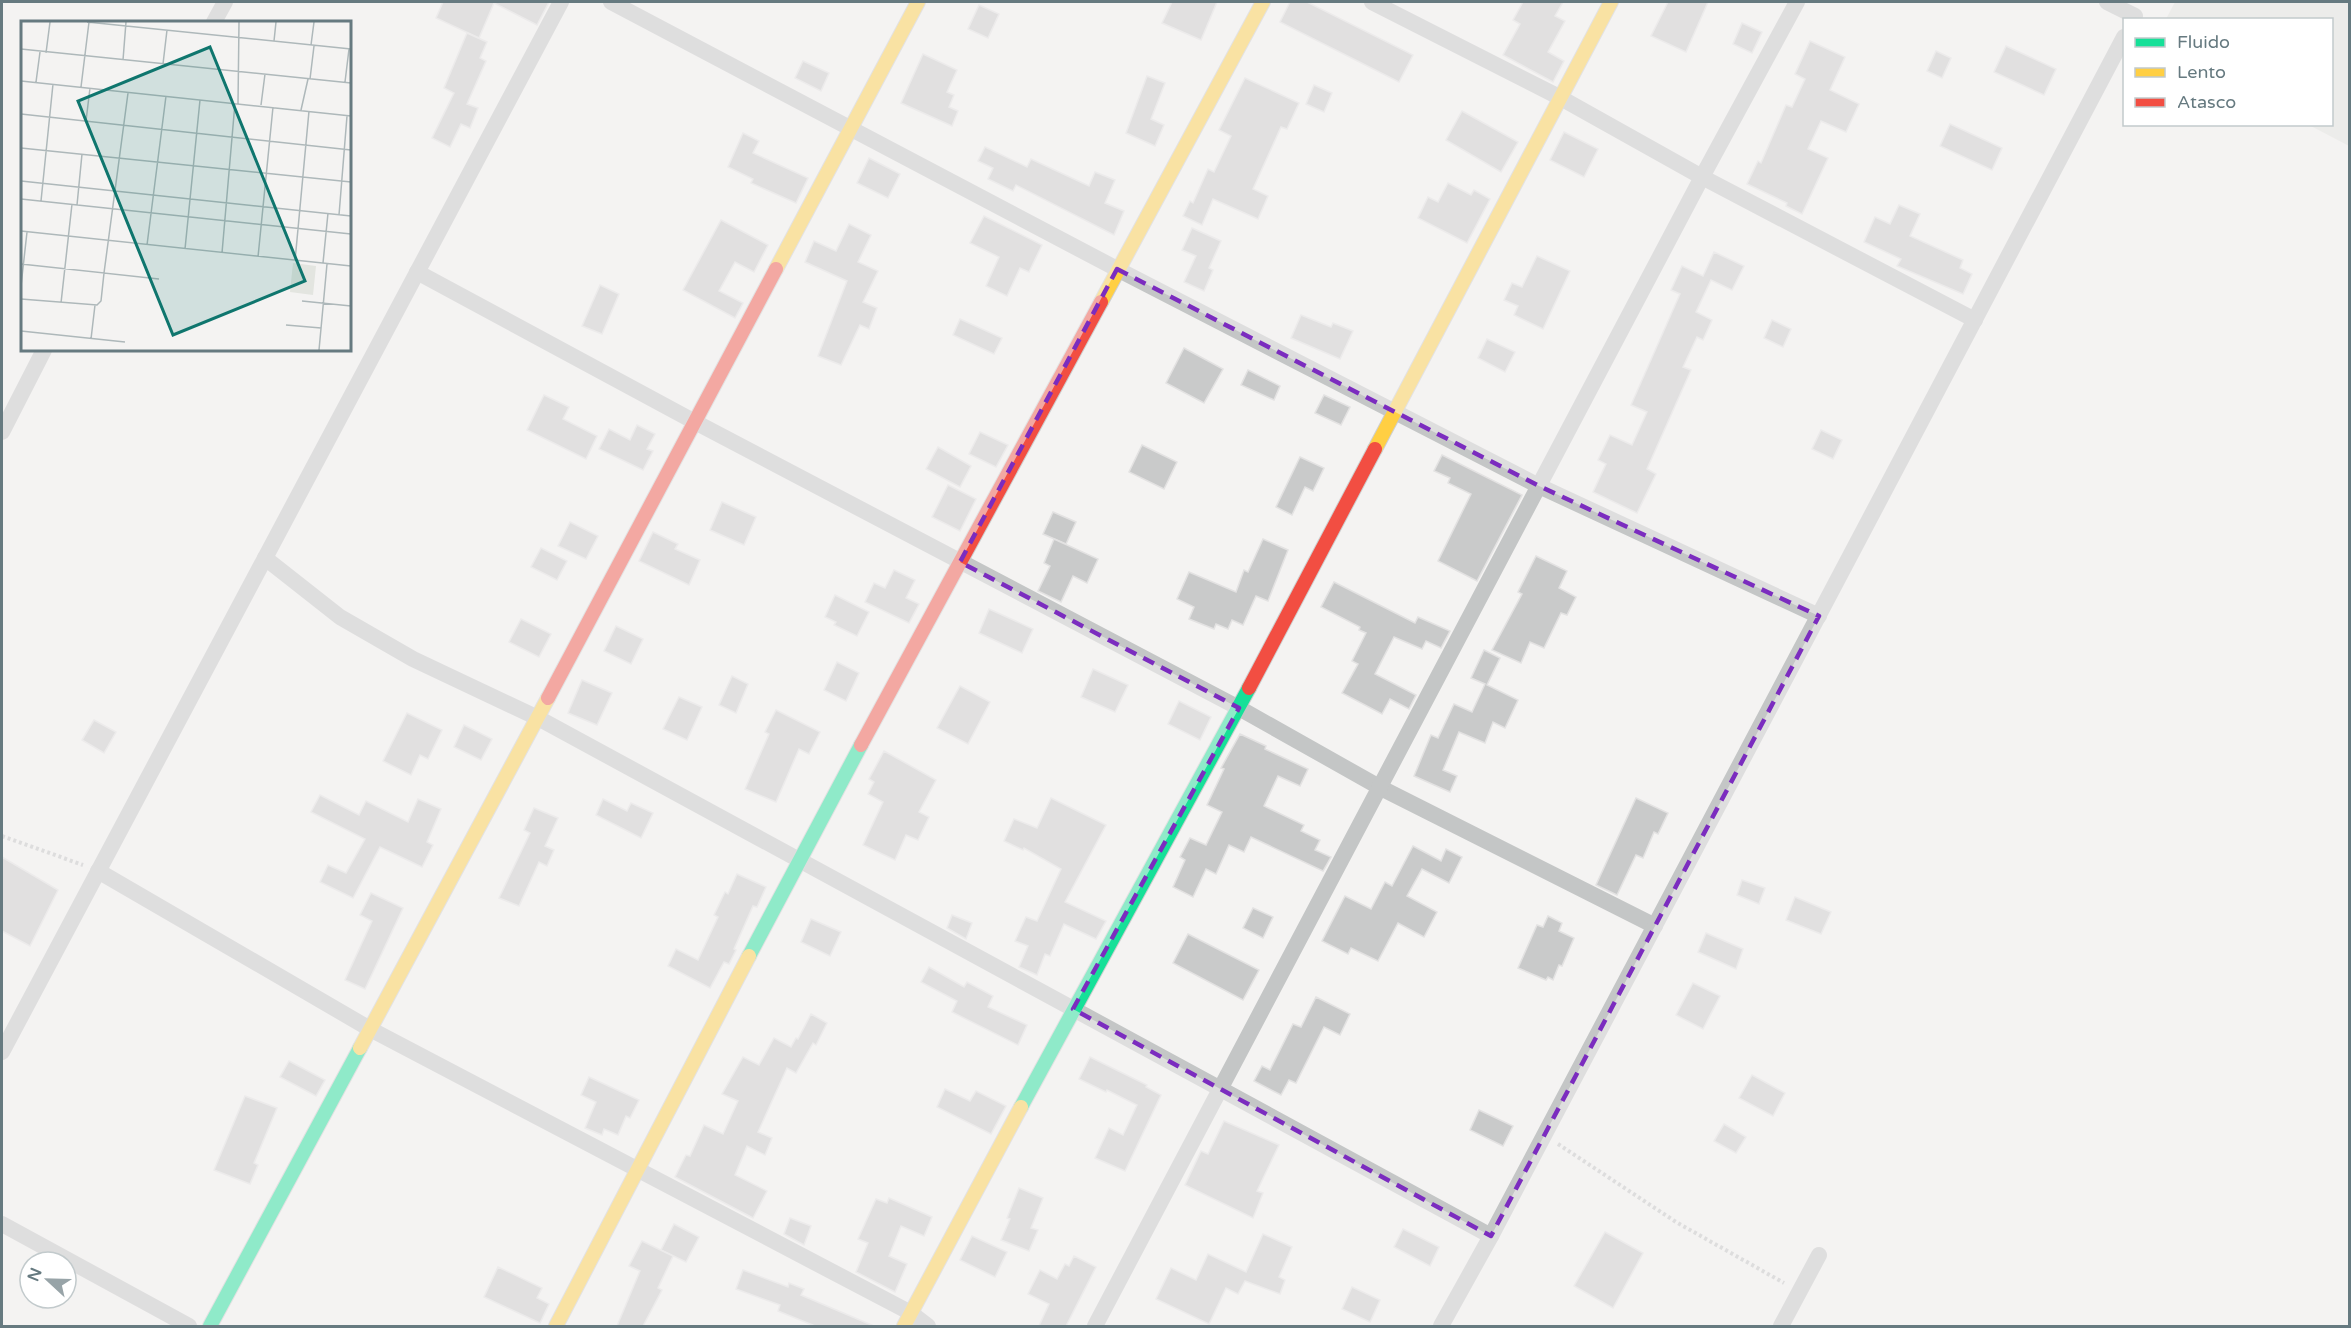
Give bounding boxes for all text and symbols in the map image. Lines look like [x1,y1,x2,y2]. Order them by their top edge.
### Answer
legend [2123,18,2333,126]
inset map [21,21,351,351]
text: Fluido [2177,31,2230,53]
text: Lento [2177,61,2226,83]
text: Atasco [2177,91,2236,113]
north arrow [18,1250,78,1310]
text: N [23,1265,47,1284]

